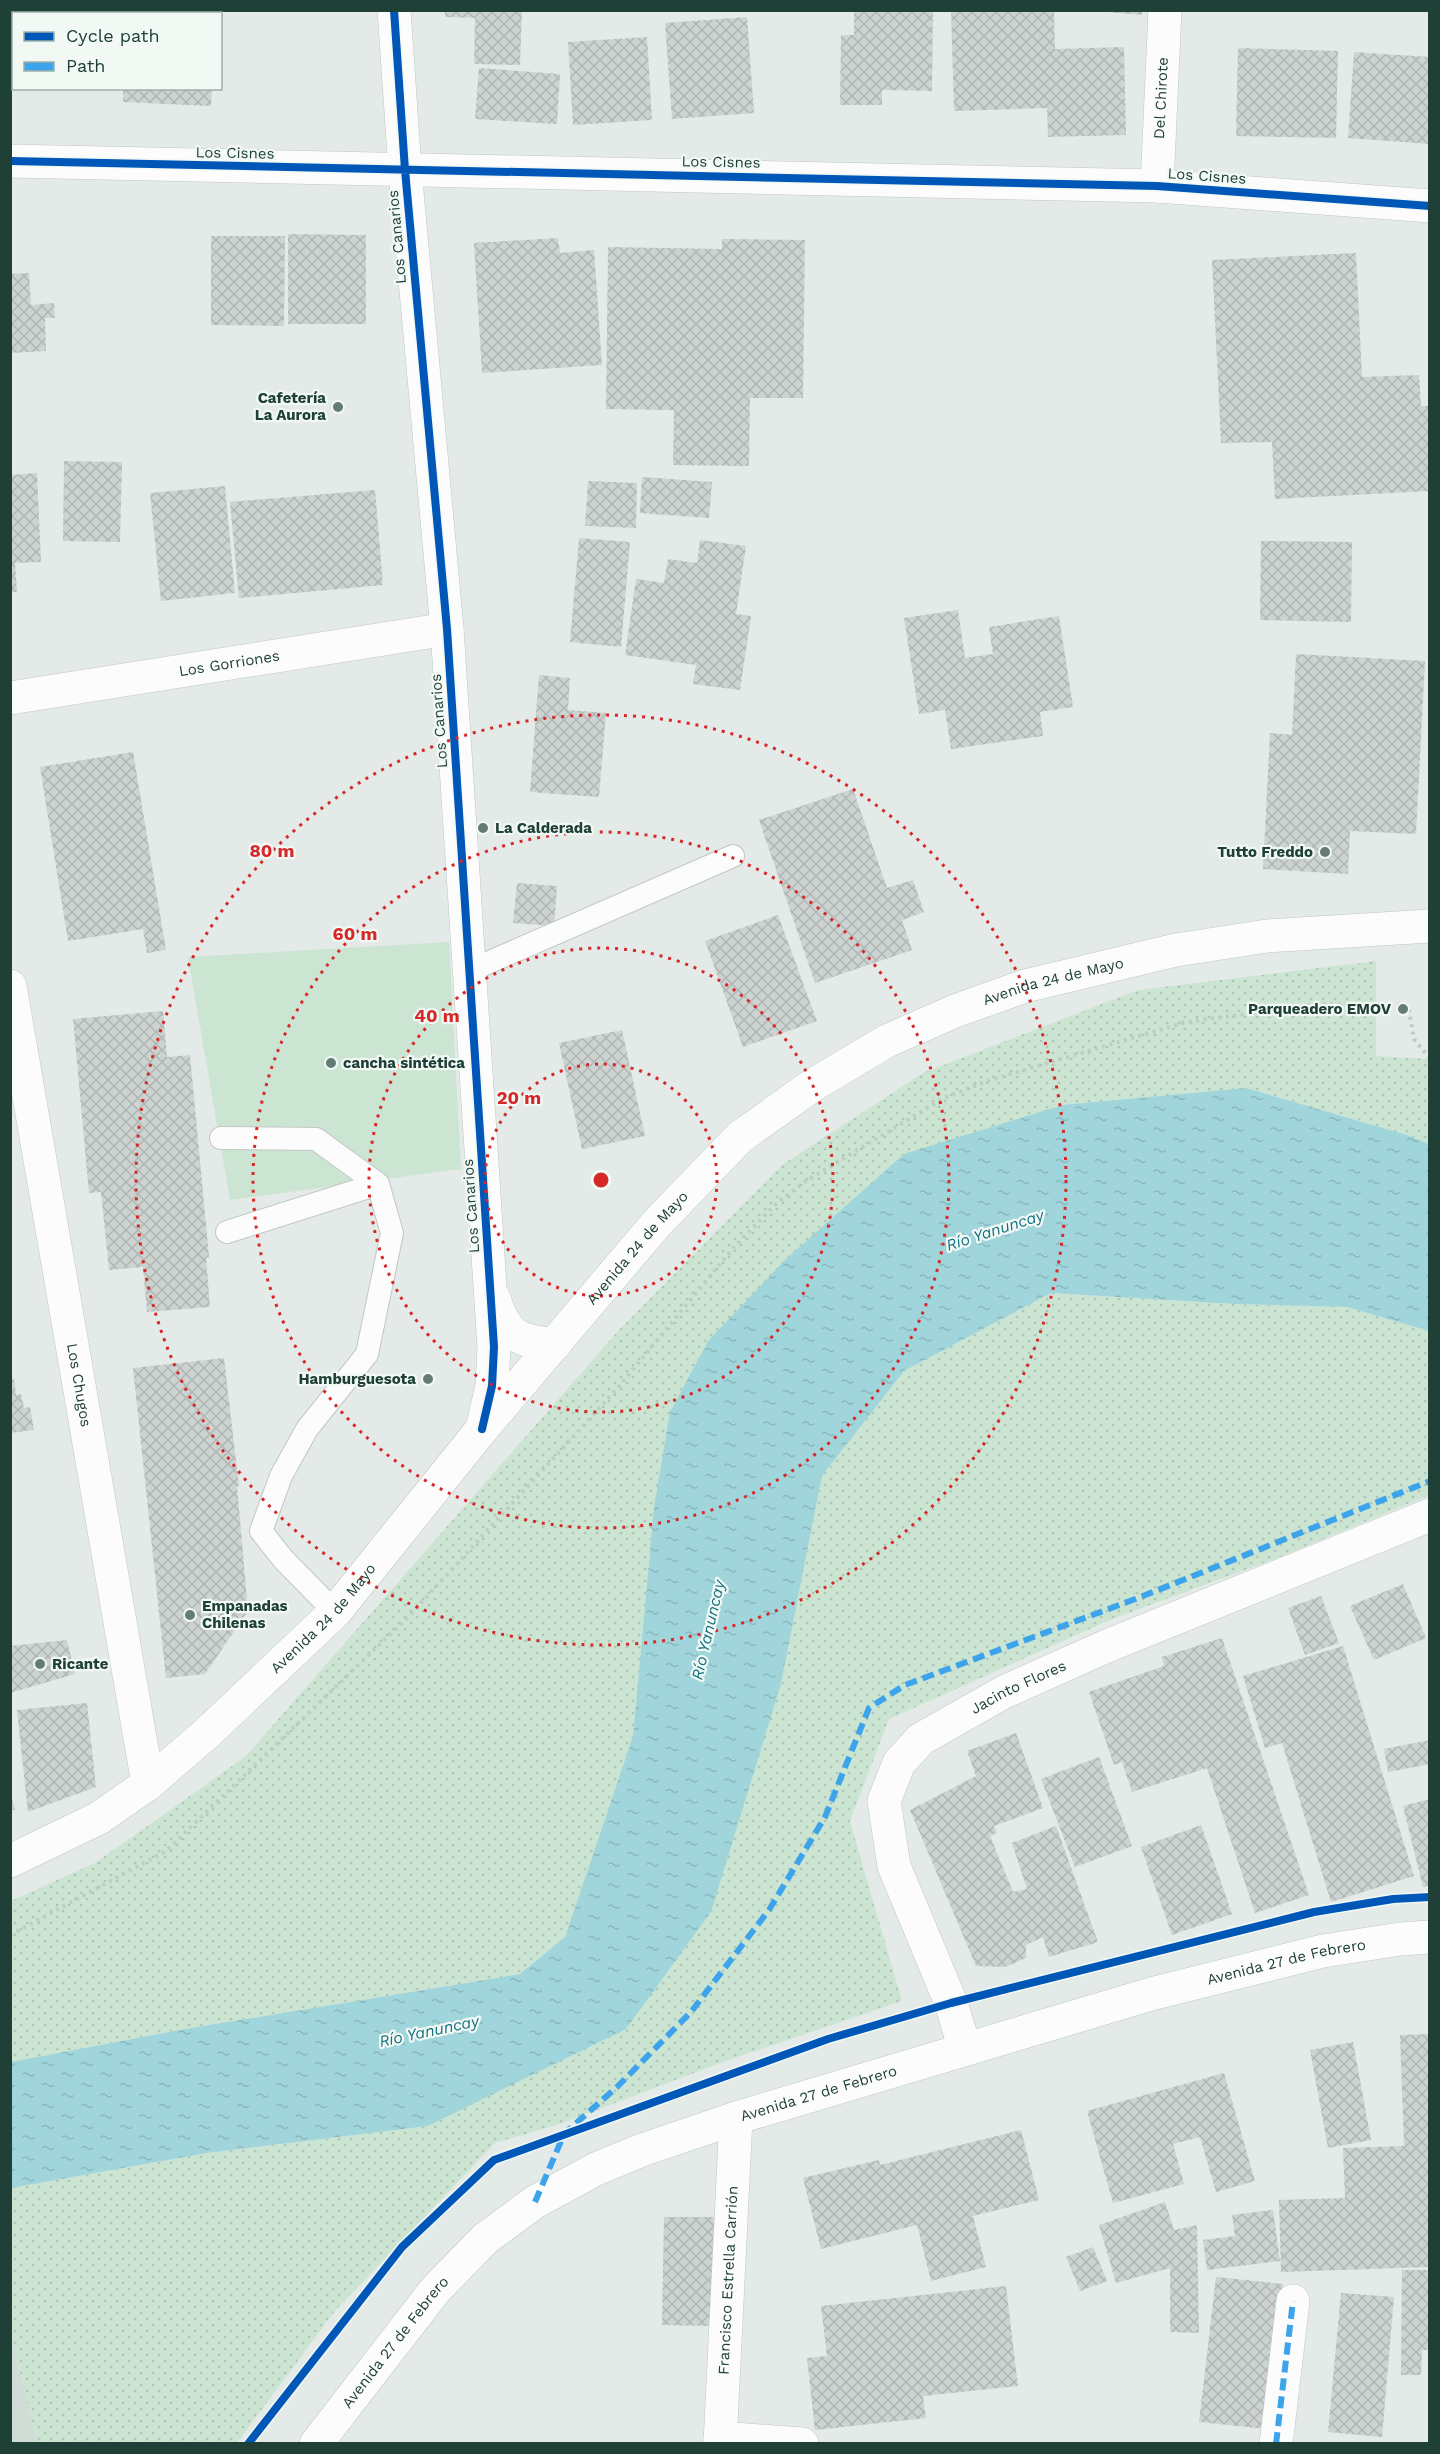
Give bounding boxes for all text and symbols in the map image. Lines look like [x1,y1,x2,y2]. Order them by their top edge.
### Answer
legend [12,12,222,90]
text: Cycle path [66,25,160,46]
text: Path [66,55,106,76]
street label: Del Chirote [1150,57,1172,139]
street label: Los Cisnes [195,143,275,163]
street label: Los Cisnes [681,152,761,172]
street label: Los Cisnes [1167,164,1247,188]
street label: Los Canarios [384,189,410,285]
place label: Cafetería La Aurora [255,389,326,424]
marker: Cafetería La Aurora [331,400,345,414]
street label: Los Gorriones [178,647,281,680]
street label: Los Canarios [427,673,451,769]
place label: La Calderada [495,819,592,837]
marker: La Calderada [476,821,490,835]
text: 80 m [250,840,294,861]
place label: Tutto Freddo [1217,843,1313,861]
marker: Tutto Freddo [1318,845,1332,859]
text: 60 m [333,923,377,944]
street label: Avenida 24 de Mayo [980,954,1125,1009]
place label: Parqueadero EMOV [1248,1000,1392,1018]
marker: Parqueadero EMOV [1396,1002,1410,1016]
text: 40 m [414,1005,460,1026]
place label: cancha sintética [343,1054,465,1072]
marker: cancha sintética [324,1056,338,1070]
text: 20 m [497,1087,541,1108]
street label: Los Canarios [459,1158,483,1254]
centre of rings [591,1170,611,1190]
street label: Avenida 24 de Mayo [583,1187,692,1308]
water label: Río Yanuncay [944,1205,1047,1255]
street label: Los Chugos [63,1342,95,1428]
place label: Hamburguesota [298,1370,416,1388]
marker: Hamburguesota [421,1372,435,1386]
street label: Avenida 24 de Mayo [267,1560,380,1677]
water label: Río Yanuncay [687,1577,729,1682]
place label: Empanadas Chilenas [202,1597,288,1632]
marker: Empanadas Chilenas [183,1608,197,1622]
place label: Ricante [52,1655,109,1673]
street label: Jacinto Flores [967,1656,1069,1718]
marker: Ricante [33,1657,47,1671]
street label: Avenida 27 de Febrero [1205,1935,1367,1989]
water label: Río Yanuncay [377,2011,482,2051]
street label: Avenida 27 de Febrero [738,2061,899,2125]
street label: Francisco Estrella Carrión [714,2185,742,2375]
street label: Avenida 27 de Febrero [338,2273,452,2412]

